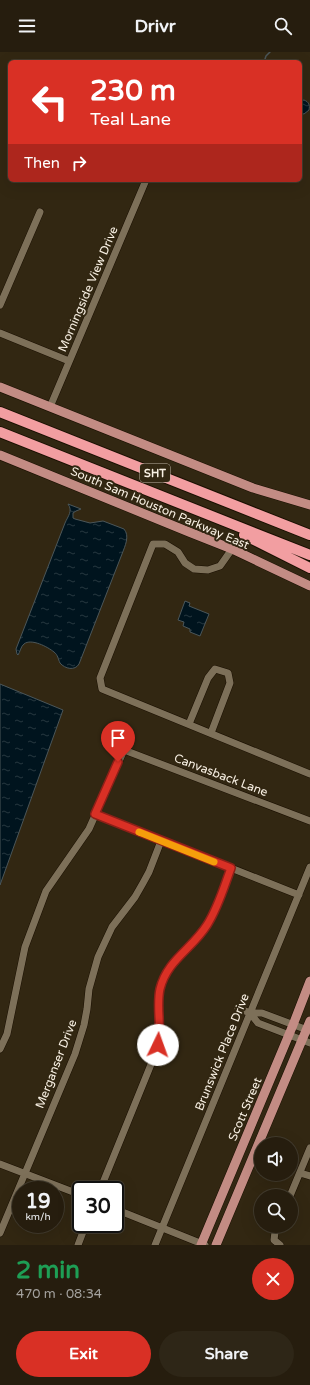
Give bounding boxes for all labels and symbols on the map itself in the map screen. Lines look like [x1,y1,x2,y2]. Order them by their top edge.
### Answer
street label: Morningside View Drive [55,224,121,354]
street label: South Sam Houston Parkway East [69,464,252,552]
road number: SHT [140,464,170,482]
pin [101,721,135,762]
street label: Canvasback Lane [172,751,270,799]
street label: Brunswick Place Drive [192,991,252,1113]
street label: Merganser Drive [33,1017,79,1110]
position arrow [137,1024,179,1066]
street label: Scott Street [225,1075,265,1143]
speed limit sign: 30 [72,1181,124,1233]

